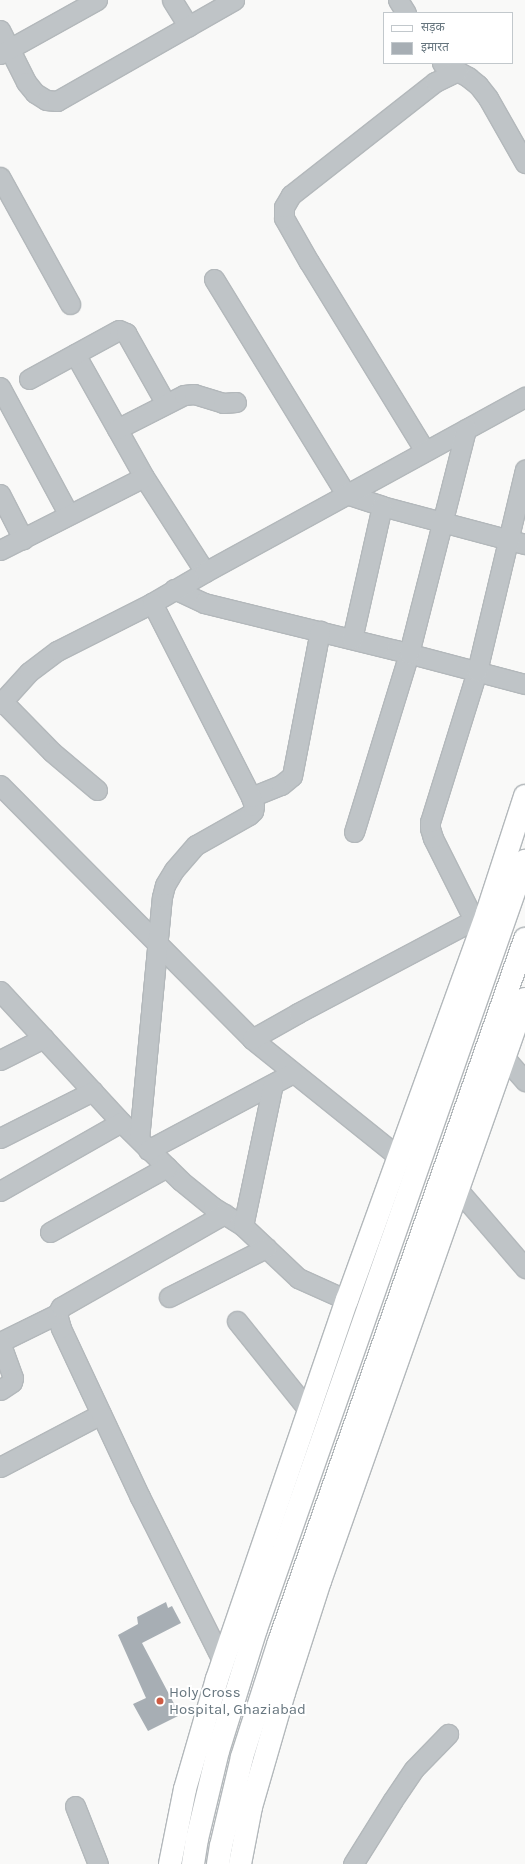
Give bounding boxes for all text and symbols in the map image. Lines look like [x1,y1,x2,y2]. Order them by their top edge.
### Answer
legend [383,12,513,64]
text: सड़क [421,20,445,34]
text: इमारत [421,40,449,54]
place label: Holy Cross Hospital, Ghaziabad [169,1683,306,1718]
marker: Holy Cross Hospital, Ghaziabad [154,1695,166,1707]

